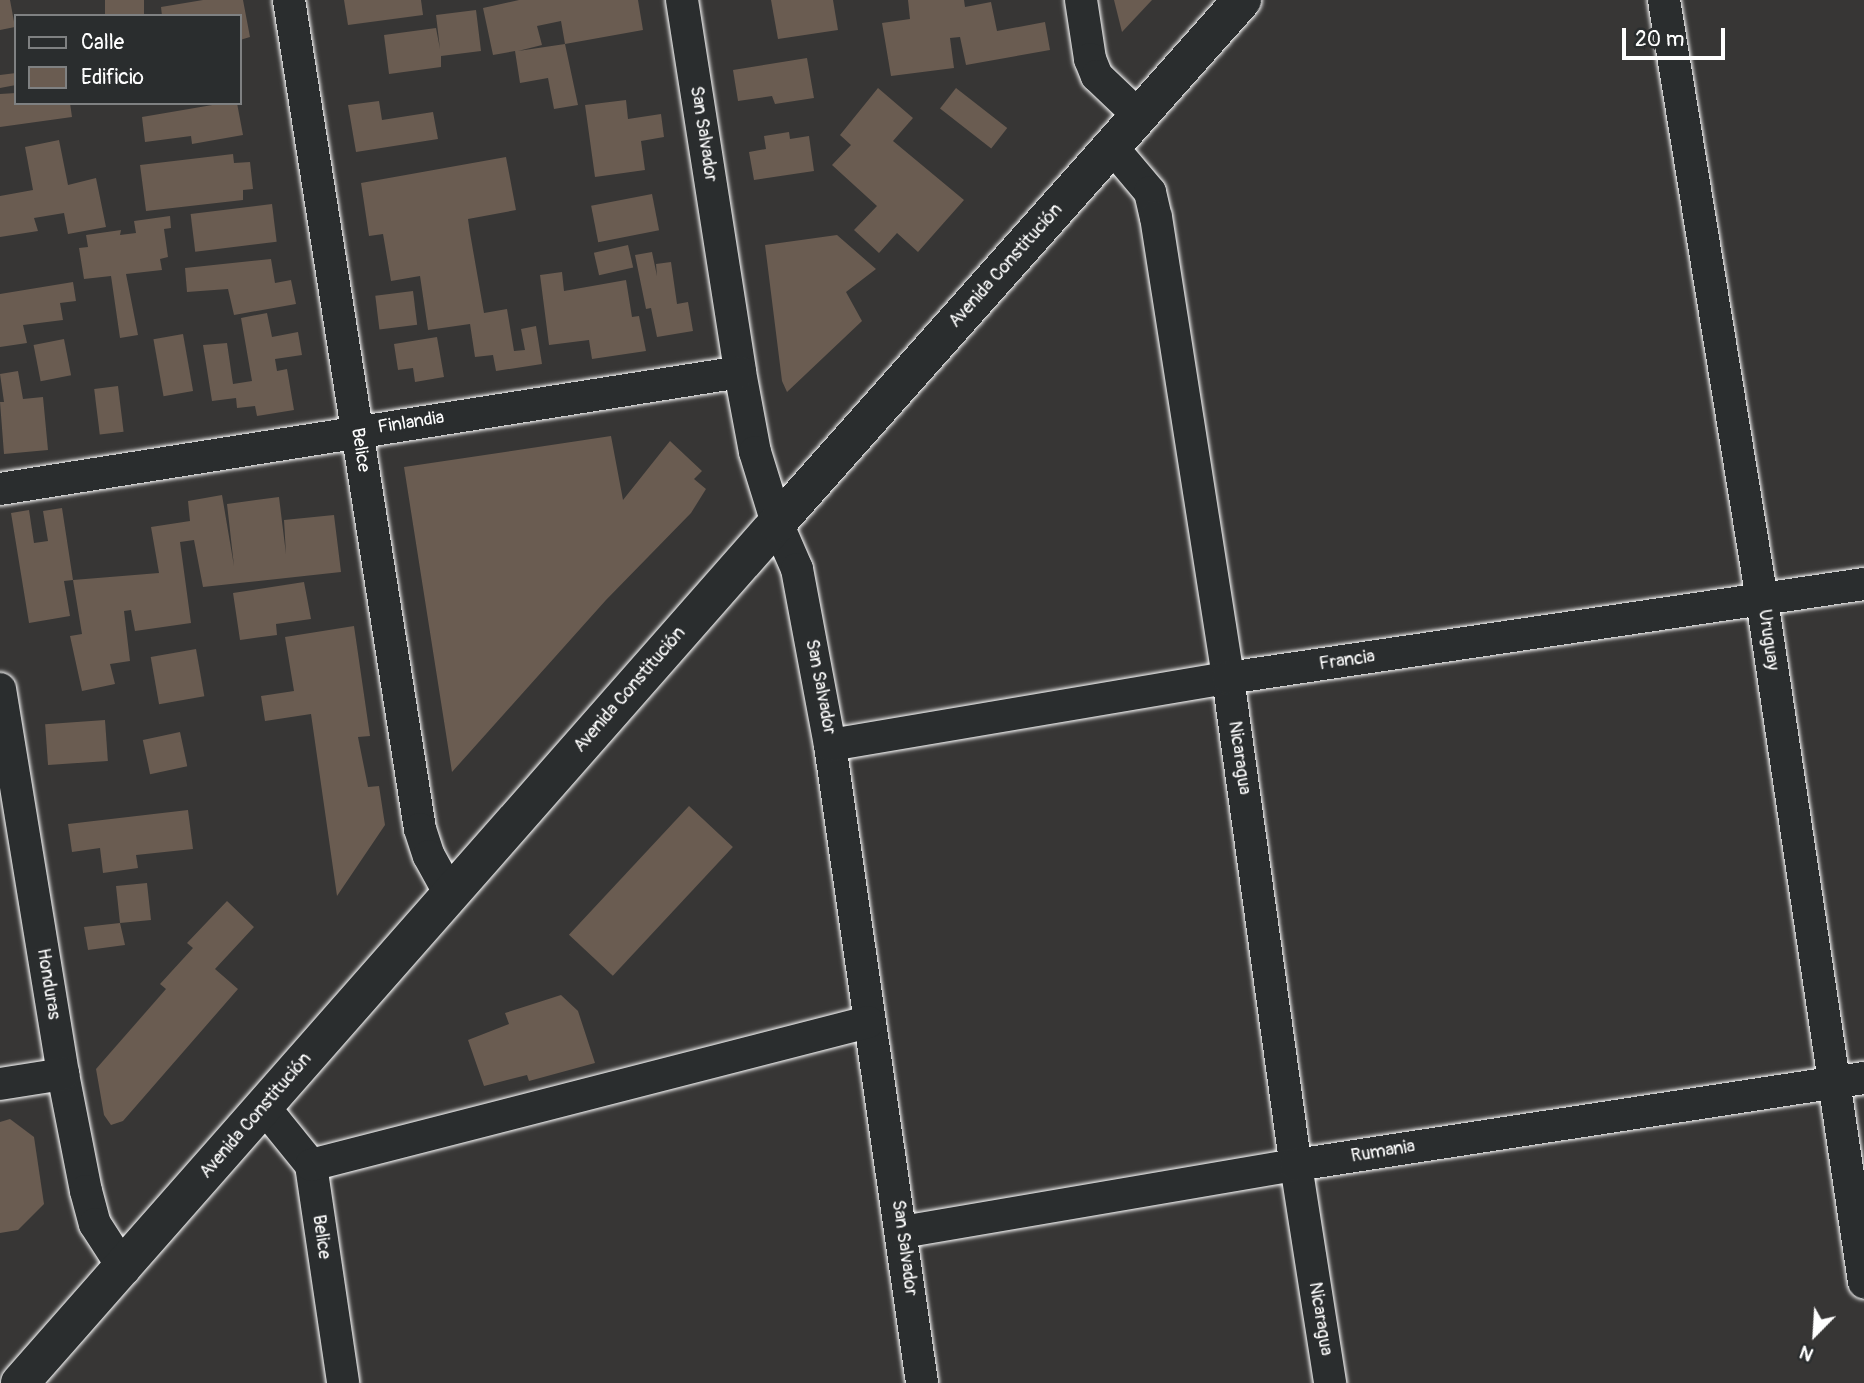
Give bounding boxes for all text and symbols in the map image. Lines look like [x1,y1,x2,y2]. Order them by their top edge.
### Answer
legend [14,14,242,105]
scale bar [1626,14,1729,58]
text: 20 m [1635,26,1684,53]
text: Calle [81,29,124,56]
text: Edificio [81,64,144,91]
street label: San Salvador [685,85,721,183]
street label: Avenida Constitución [945,200,1067,332]
street label: Finlandia [376,407,446,439]
street label: Belice [346,426,374,474]
street label: Uruguay [1753,608,1783,672]
street label: Avenida Constitución [570,623,690,757]
street label: San Salvador [800,638,840,736]
street label: Francia [1318,646,1376,676]
street label: Nicaragua [1223,720,1255,796]
street label: Honduras [32,947,64,1021]
street label: Avenida Constitución [196,1049,316,1183]
street label: Rumania [1349,1136,1417,1168]
street label: San Salvador [887,1199,921,1297]
street label: Belice [307,1213,335,1261]
street label: Nicaragua [1304,1281,1336,1357]
north arrow [1780,1299,1850,1369]
text: N [1796,1340,1817,1367]

